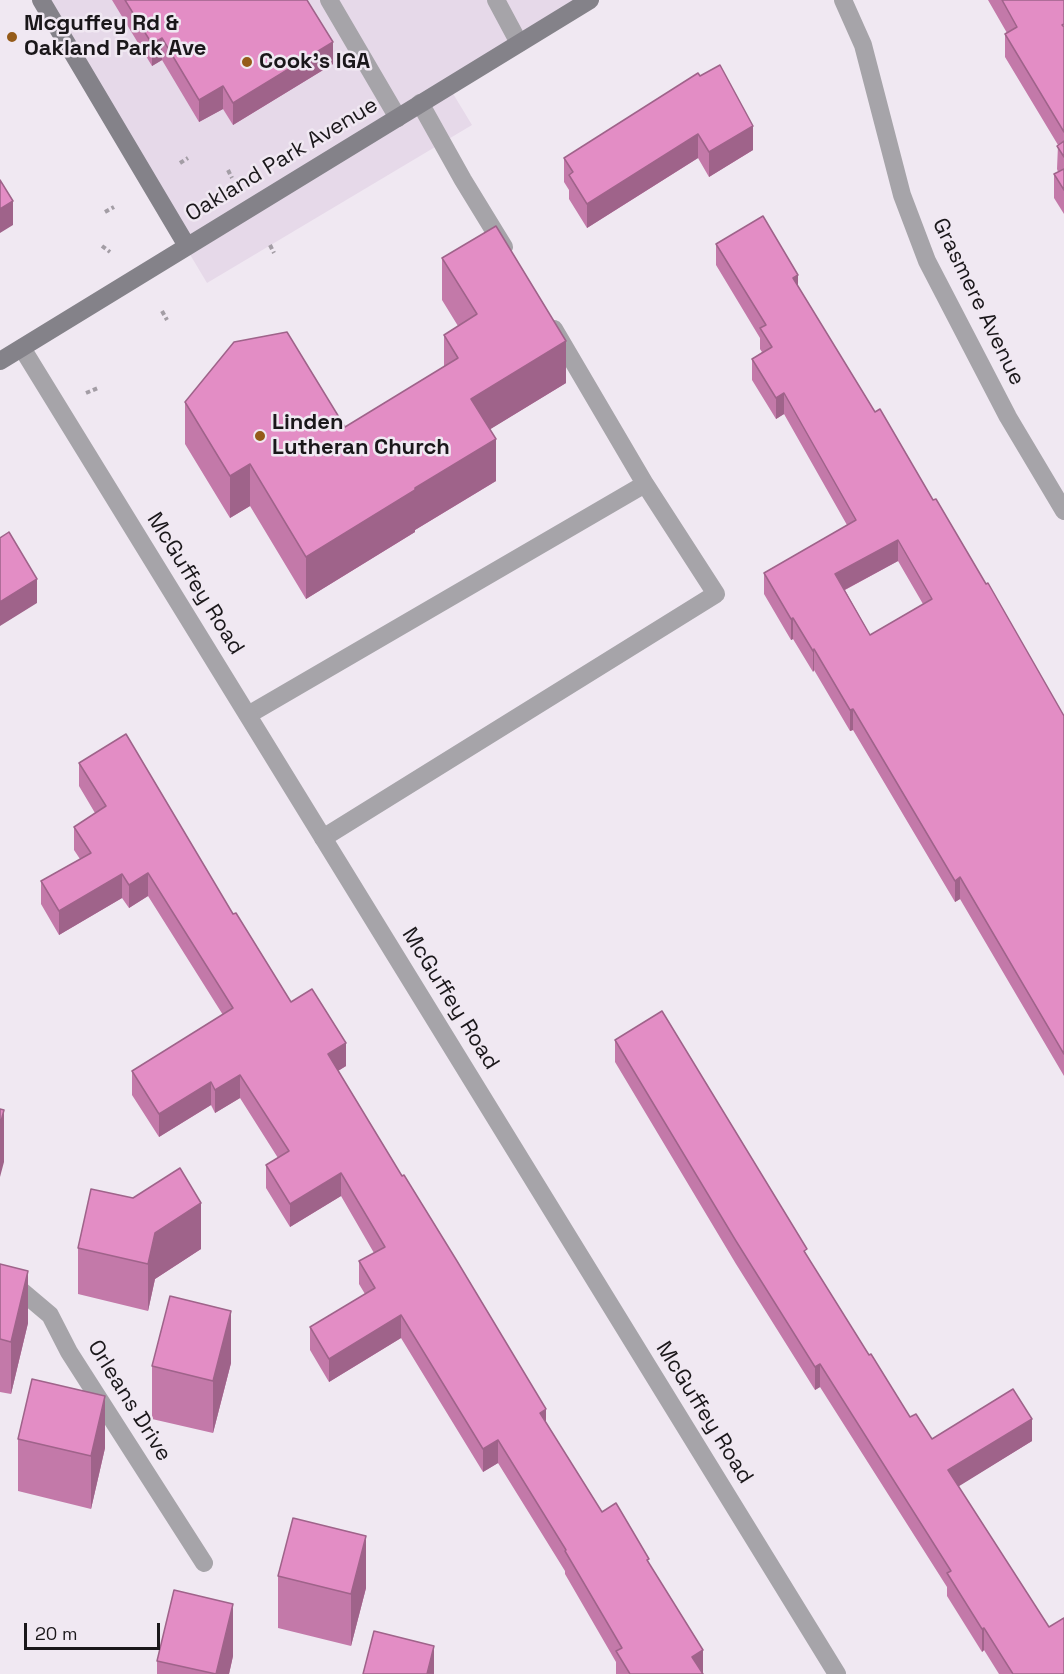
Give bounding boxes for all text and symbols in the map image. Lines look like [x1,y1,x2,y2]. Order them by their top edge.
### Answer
place label: Mcguffey Rd & Oakland Park Ave [24,11,206,62]
marker: Mcguffey Rd & Oakland Park Ave [5,30,19,44]
place label: Cook's IGA [259,49,370,75]
marker: Cook's IGA [240,55,254,69]
street label: Oakland Park Avenue [181,92,383,228]
street label: Grasmere Avenue [926,214,1030,390]
place label: Linden Lutheran Church [272,410,450,462]
marker: Linden Lutheran Church [253,429,267,443]
street label: McGuffey Road [141,508,249,660]
street label: McGuffey Road [396,923,504,1075]
street label: Orleans Drive [81,1336,177,1466]
street label: McGuffey Road [650,1337,758,1489]
scale bar [27,1611,164,1649]
text: 20 m [35,1622,78,1645]

